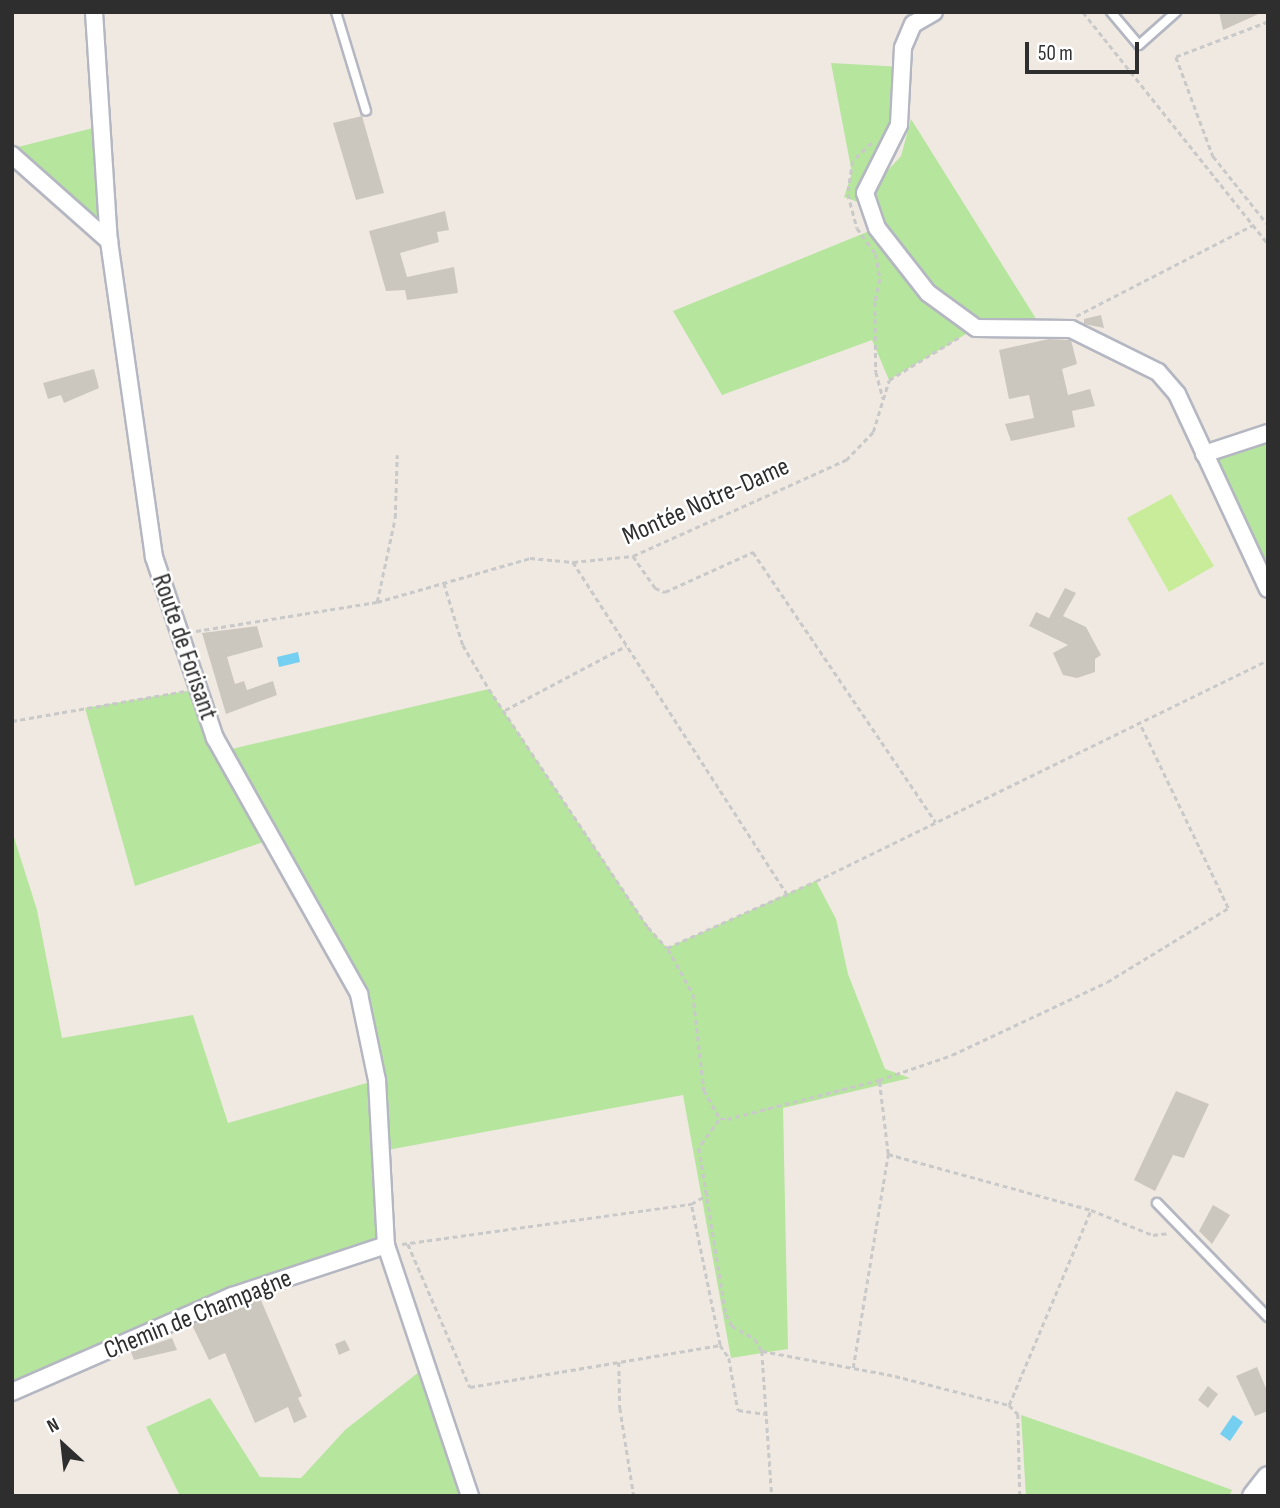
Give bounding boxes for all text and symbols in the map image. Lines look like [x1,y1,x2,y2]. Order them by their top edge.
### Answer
scale bar [1028,28,1142,72]
text: 50 m [1038,41,1073,66]
street label: Montée Notre-Dame [618,451,794,553]
street label: Route de Forisant [144,570,224,724]
street label: Chemin de Champagne [100,1263,296,1367]
north arrow [28,1410,98,1480]
text: N [43,1413,63,1438]

